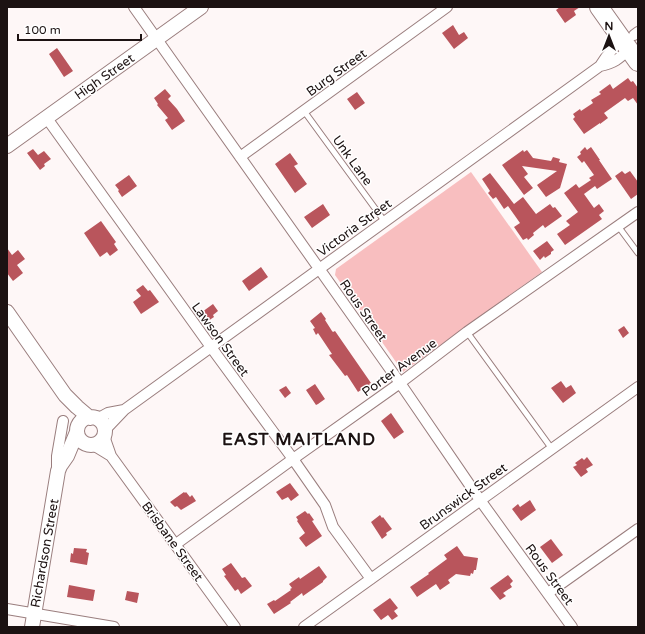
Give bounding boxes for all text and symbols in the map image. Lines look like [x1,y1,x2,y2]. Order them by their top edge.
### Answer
scale bar [18,16,141,42]
north arrow [589,16,629,56]
text: N [605,20,613,33]
text: 100 m [24,23,61,37]
street label: Burg Street [303,46,370,100]
street label: High Street [71,50,138,103]
street label: Unk Lane [329,132,376,189]
street label: Victoria Street [314,195,395,260]
street label: Rous Street [336,277,390,345]
street label: Lawson Street [188,299,252,380]
street label: Porter Avenue [359,335,440,400]
district label: EAST MAITLAND [222,429,376,450]
street label: Brunswick Street [417,460,510,534]
street label: Richardson Street [28,497,62,609]
street label: Brisbane Street [138,499,207,585]
street label: Rous Street [522,541,577,608]

